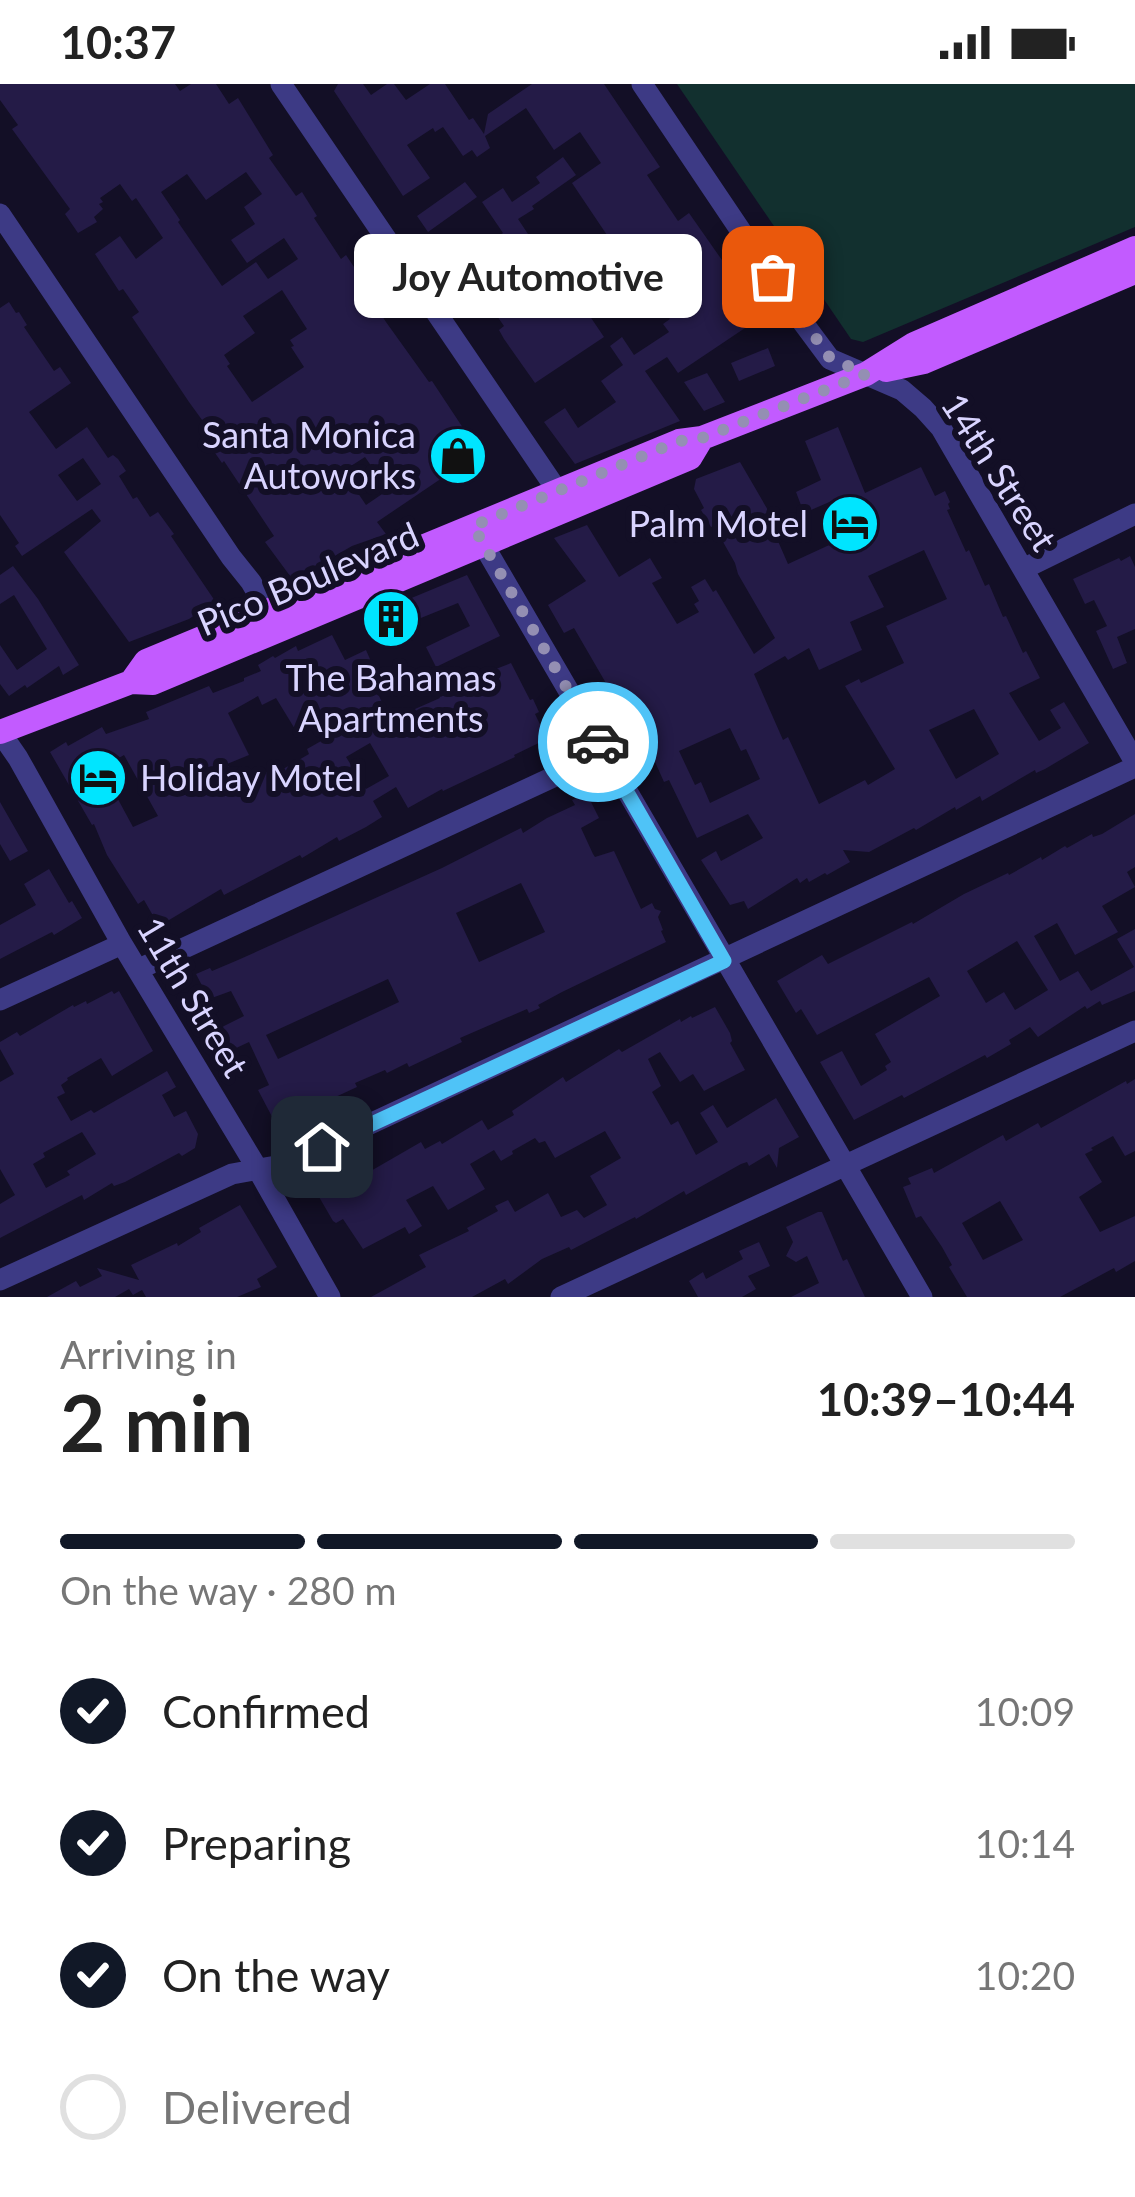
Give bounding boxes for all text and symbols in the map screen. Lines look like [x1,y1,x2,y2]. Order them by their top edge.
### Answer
text: 10:37 [60,15,176,69]
pin [722,226,824,328]
callout: Joy Automotive [353,235,701,319]
icon: bag [740,244,806,310]
text: Joy Automotive [392,253,664,299]
street label: 14th Street [933,385,1067,558]
place label: Santa Monica Autoworks [202,412,416,497]
shop icon: Santa Monica Autoworks [427,425,489,487]
hotel icon: Palm Motel [819,493,881,555]
place label: Palm Motel [628,501,808,545]
street label: Pico Boulevard [190,512,425,644]
building icon: The Bahamas Apartments [360,588,422,650]
place label: The Bahamas Apartments [285,655,497,740]
courier [538,682,658,802]
icon: car [565,709,631,775]
hotel icon: Holiday Motel [67,747,129,809]
place label: Holiday Motel [140,755,362,799]
street label: 11th Street [129,909,259,1085]
pin [271,1096,373,1198]
icon: home [289,1114,355,1180]
text: Arriving in [60,1331,237,1377]
text: 10:39–10:44 [817,1372,1075,1426]
text: 2 min [60,1375,253,1469]
text: On the way · 280 m [60,1567,397,1613]
icon: check [60,1678,126,1744]
text: Confirmed [162,1684,370,1738]
text: 10:09 [975,1688,1075,1734]
icon: check [60,1810,126,1876]
text: Preparing [162,1816,351,1870]
text: 10:14 [975,1820,1075,1866]
icon: check [60,1942,126,2008]
text: On the way [162,1948,390,2002]
text: 10:20 [975,1952,1075,1998]
text: Delivered [162,2080,352,2134]

